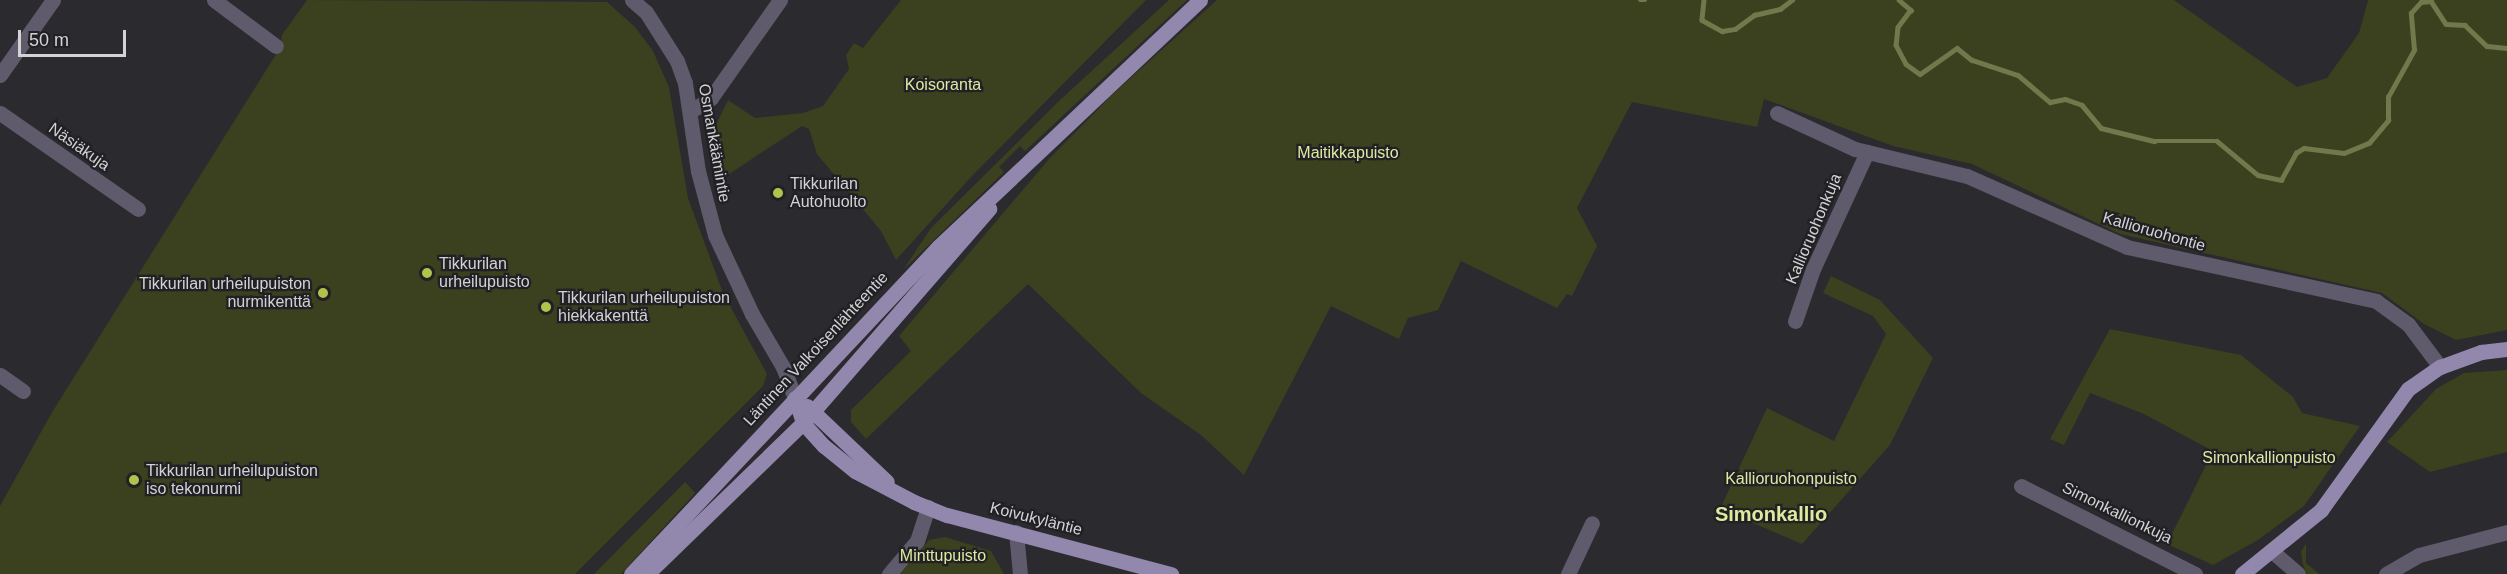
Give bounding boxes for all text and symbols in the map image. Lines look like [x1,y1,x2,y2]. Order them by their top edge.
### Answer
scale bar [21,18,129,56]
text: 50 m [29,30,69,50]
park label: Koisoranta [905,75,981,95]
street label: Osmankäämintie [694,82,734,204]
street label: Näsiäkuja [45,119,113,175]
park label: Maitikkapuisto [1297,143,1399,163]
street label: Kallioruohonkuja [1782,171,1846,287]
place label: Tikkurilan Autohuolto [790,174,867,212]
marker: Tikkurilan Autohuolto [771,186,785,200]
street label: Kallioruohontie [2100,208,2208,256]
place label: Tikkurilan urheilupuisto [439,254,530,292]
marker: Tikkurilan urheilupuisto [420,266,434,280]
street label: Läntinen Valkoisenlähteentie [740,268,892,430]
place label: Tikkurilan urheilupuiston nurmikenttä [139,274,311,312]
marker: Tikkurilan urheilupuiston nurmikenttä [316,286,330,300]
place label: Tikkurilan urheilupuiston hiekkakenttä [558,288,730,326]
marker: Tikkurilan urheilupuiston hiekkakenttä [539,300,553,314]
park label: Simonkallionpuisto [2202,448,2336,468]
place label: Tikkurilan urheilupuiston iso tekonurmi [146,461,318,499]
park label: Kallioruohonpuisto [1725,469,1857,489]
marker: Tikkurilan urheilupuiston iso tekonurmi [127,473,141,487]
street label: Simonkallionkuja [2059,478,2175,548]
street label: Koivukyläntie [988,498,1084,540]
district label: Simonkallio [1715,502,1827,526]
park label: Minttupuisto [900,546,986,566]

